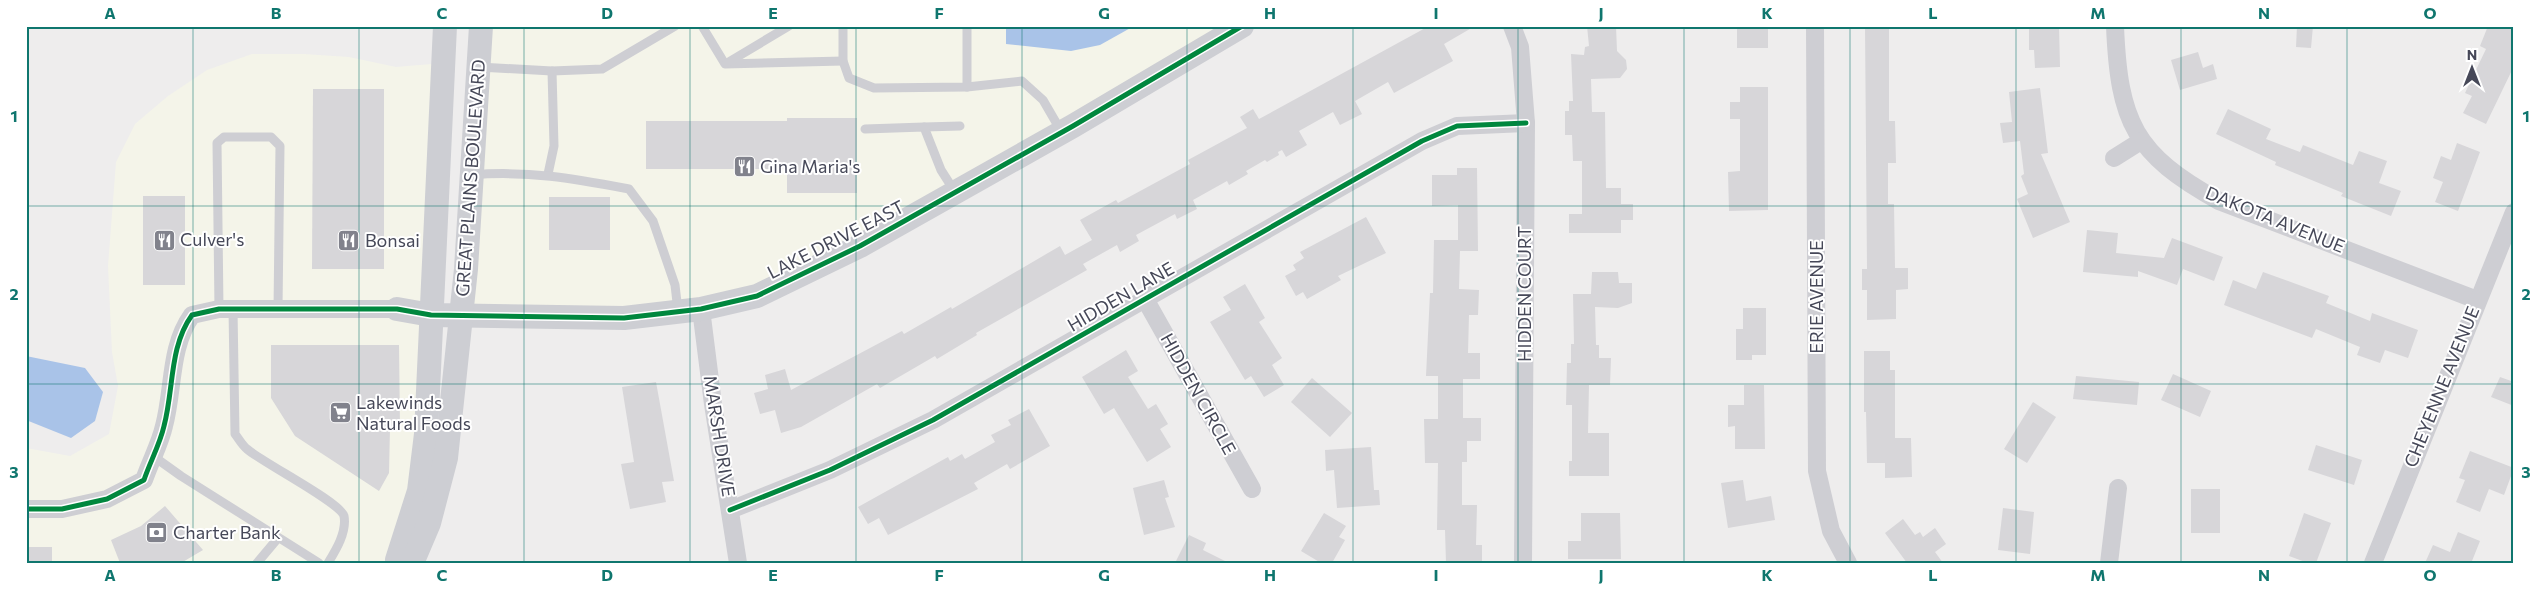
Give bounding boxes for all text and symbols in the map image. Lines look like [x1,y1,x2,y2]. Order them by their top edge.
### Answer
text: A [104,3,116,22]
text: B [271,3,282,22]
text: C [437,3,448,22]
text: D [601,3,613,22]
text: E [768,3,778,22]
text: F [934,3,944,22]
text: G [1098,3,1110,22]
text: H [1264,3,1276,22]
text: I [1433,3,1439,22]
text: J [1598,3,1604,22]
text: K [1761,3,1773,22]
text: L [1928,3,1938,22]
text: M [2090,3,2106,22]
text: N [2258,3,2270,22]
text: O [2423,3,2437,22]
north arrow [2448,42,2498,92]
text: N [2467,46,2477,63]
street label: GREAT PLAINS BOULEVARD [451,59,489,297]
text: 1 [10,106,18,125]
text: 1 [2522,106,2530,125]
restaurant icon: Gina Maria's [732,155,756,179]
place label: Gina Maria's [760,155,861,177]
street label: DAKOTA AVENUE [2203,181,2348,257]
street label: LAKE DRIVE EAST [763,195,908,283]
street label: HIDDEN COURT [1513,226,1535,362]
restaurant icon: Culver's [152,228,176,252]
place label: Culver's [180,228,244,250]
restaurant icon: Bonsai [337,229,361,253]
place label: Bonsai [365,229,420,251]
street label: ERIE AVENUE [1805,240,1827,354]
street label: HIDDEN LANE [1063,257,1178,336]
text: 2 [9,284,19,303]
text: 2 [2521,284,2531,303]
street label: CHEYENNE AVENUE [2399,303,2483,470]
street label: HIDDEN CIRCLE [1156,329,1241,458]
street label: MARSH DRIVE [700,374,740,498]
place label: Lakewinds Natural Foods [356,391,471,434]
supermarket icon: Lakewinds Natural Foods [328,401,352,425]
text: 3 [9,462,19,481]
text: 3 [2521,462,2531,481]
bank icon: Charter Bank [145,521,169,545]
place label: Charter Bank [173,521,281,543]
text: A [104,565,116,584]
text: B [271,565,282,584]
text: C [437,565,448,584]
text: D [601,565,613,584]
text: E [768,565,778,584]
text: F [934,565,944,584]
text: G [1098,565,1110,584]
text: H [1264,565,1276,584]
text: I [1433,565,1439,584]
text: J [1598,565,1604,584]
text: K [1761,565,1773,584]
text: L [1928,565,1938,584]
text: M [2090,565,2106,584]
text: N [2258,565,2270,584]
text: O [2423,565,2437,584]

